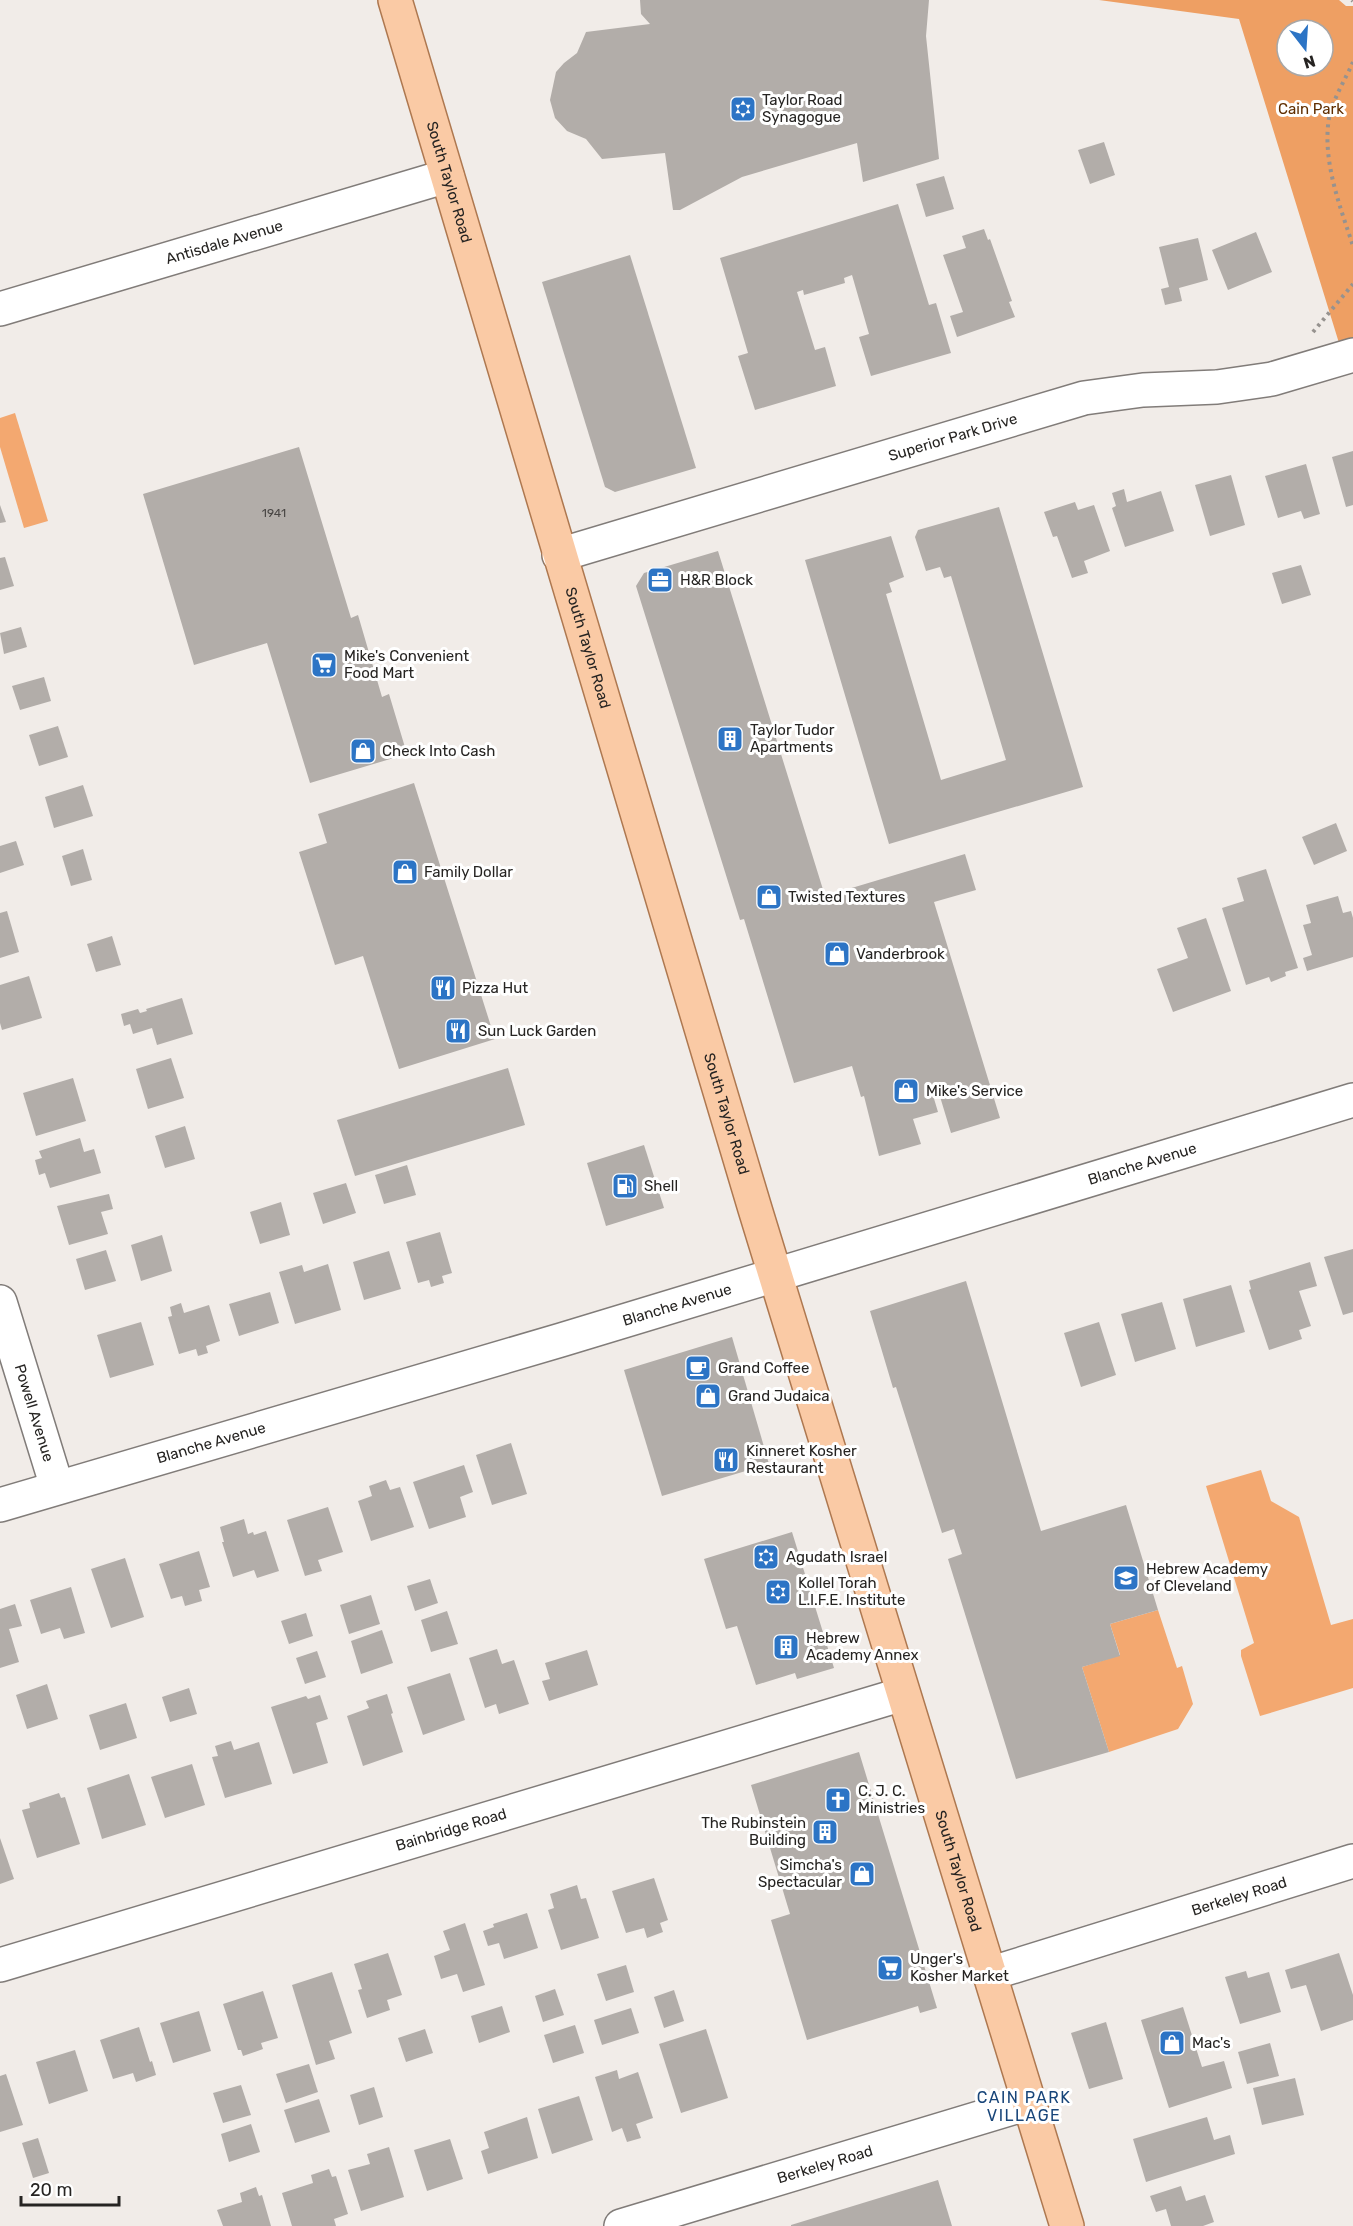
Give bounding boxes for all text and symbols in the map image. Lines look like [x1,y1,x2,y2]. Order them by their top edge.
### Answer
north arrow [1275,18,1335,78]
text: N [1301,51,1318,73]
place label: Taylor Road Synagogue [762,91,843,126]
synagogue icon: Taylor Road Synagogue [728,94,758,124]
park label: Cain Park [1278,100,1344,118]
street label: South Taylor Road [423,119,476,245]
street label: Antisdale Avenue [164,216,285,268]
street label: Superior Park Drive [886,409,1019,465]
house number: 1941 [262,506,286,520]
office icon: H&R Block [645,565,675,595]
place label: H&R Block [680,571,753,589]
street label: South Taylor Road [561,585,615,711]
place label: Mike's Convenient Food Mart [344,647,469,682]
supermarket icon: Mike's Convenient Food Mart [309,650,339,680]
place label: Taylor Tudor Apartments [750,721,835,756]
building icon: Taylor Tudor Apartments [715,724,745,754]
shop icon: Check Into Cash [348,736,378,766]
place label: Check Into Cash [382,742,495,760]
shop icon: Family Dollar [390,857,420,887]
place label: Family Dollar [424,863,513,881]
shop icon: Twisted Textures [754,882,784,912]
place label: Twisted Textures [788,888,906,906]
shop icon: Vanderbrook [822,939,852,969]
place label: Vanderbrook [856,945,945,963]
restaurant icon: Pizza Hut [428,973,458,1003]
place label: Pizza Hut [462,979,528,997]
restaurant icon: Sun Luck Garden [443,1016,473,1046]
place label: Sun Luck Garden [478,1022,596,1040]
street label: South Taylor Road [700,1051,753,1177]
shop icon: Mike's Service [891,1076,921,1106]
place label: Mike's Service [926,1082,1023,1100]
street label: Blanche Avenue [1086,1139,1199,1189]
fuel station icon: Shell [610,1171,640,1201]
place label: Shell [644,1177,678,1195]
street label: Blanche Avenue [620,1280,734,1330]
cafe icon: Grand Coffee [683,1353,713,1383]
place label: Grand Coffee [718,1359,809,1377]
street label: Powell Avenue [11,1362,58,1464]
shop icon: Grand Judaica [693,1381,723,1411]
place label: Grand Judaica [728,1387,830,1405]
street label: Blanche Avenue [154,1418,268,1467]
place label: Kinneret Kosher Restaurant [746,1442,857,1477]
restaurant icon: Kinneret Kosher Restaurant [711,1445,741,1475]
synagogue icon: Agudath Israel [751,1542,781,1572]
place label: Agudath Israel [786,1548,887,1566]
place label: Hebrew Academy of Cleveland [1146,1560,1268,1595]
school or university icon: Hebrew Academy of Cleveland [1111,1563,1141,1593]
place label: Kollel Torah L.I.F.E. Institute [798,1574,905,1609]
synagogue icon: Kollel Torah L.I.F.E. Institute [763,1577,793,1607]
place label: Hebrew Academy Annex [806,1629,919,1664]
building icon: Hebrew Academy Annex [771,1632,801,1662]
place label: C. J. C. Ministries [858,1782,925,1817]
church icon: C. J. C. Ministries [823,1785,853,1815]
street label: Bainbridge Road [394,1804,509,1855]
street label: South Taylor Road [931,1808,985,1934]
place label: The Rubinstein Building [701,1814,806,1849]
building icon: The Rubinstein Building [810,1817,840,1847]
place label: Simcha's Spectacular [758,1856,842,1891]
shop icon: Simcha's Spectacular [847,1859,877,1889]
street label: Berkeley Road [1189,1873,1289,1920]
place label: Unger's Kosher Market [910,1950,1009,1985]
supermarket icon: Unger's Kosher Market [875,1953,905,1983]
shop icon: Mac's [1157,2028,1187,2058]
place label: Mac's [1192,2034,1231,2052]
district label: CAIN PARK VILLAGE [977,2088,1071,2125]
street label: Berkeley Road [775,2142,875,2187]
scale bar [21,2169,118,2207]
text: 20 m [30,2179,72,2201]

